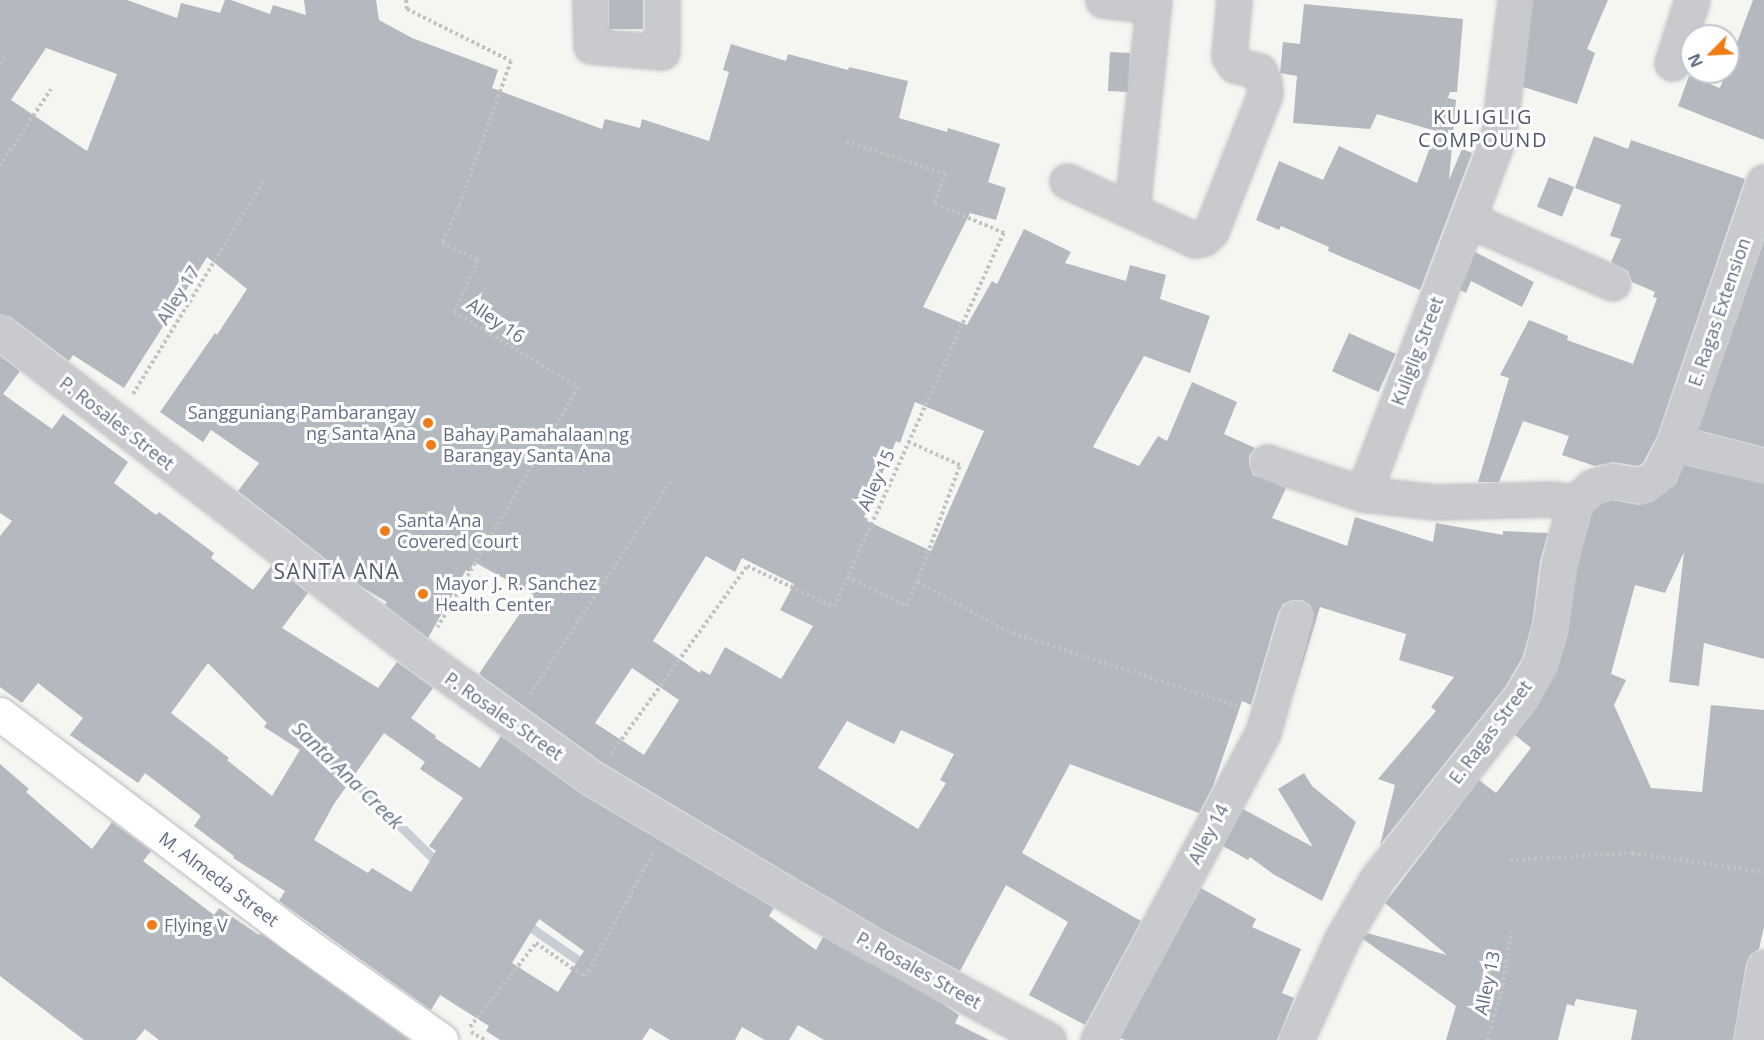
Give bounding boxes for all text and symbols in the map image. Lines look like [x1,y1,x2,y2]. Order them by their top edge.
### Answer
north arrow [1680,24,1740,84]
text: N [1683,50,1708,71]
district label: KULIGLIG COMPOUND [1418,105,1548,152]
street label: E. Ragas Extension [1683,235,1755,389]
street label: Alley 17 [152,262,204,328]
street label: Alley 16 [463,293,529,347]
street label: Kuliglig Street [1386,294,1448,408]
street label: P. Rosales Street [56,372,178,474]
place label: Sangguniang Pambarangay ng Santa Ana [188,402,416,444]
marker: Sangguniang Pambarangay ng Santa Ana [421,416,435,430]
place label: Bahay Pamahalaan ng Barangay Santa Ana [443,424,629,466]
marker: Bahay Pamahalaan ng Barangay Santa Ana [424,438,438,452]
street label: Alley 15 [853,446,899,514]
place label: Santa Ana Covered Court [397,510,518,552]
marker: Santa Ana Covered Court [378,524,392,538]
district label: SANTA ANA [274,558,400,584]
place label: Mayor J. R. Sanchez Health Center [435,573,597,616]
marker: Mayor J. R. Sanchez Health Center [416,587,430,601]
street label: P. Rosales Street [441,667,567,765]
street label: E. Ragas Street [1444,676,1536,788]
water label: Santa Ana Creek [288,716,408,834]
street label: Alley 14 [1183,800,1233,868]
street label: M. Almeda Street [155,827,283,931]
place label: Flying V [164,914,228,936]
marker: Flying V [145,918,159,932]
street label: P. Rosales Street [853,927,985,1013]
street label: Alley 13 [1470,949,1504,1017]

